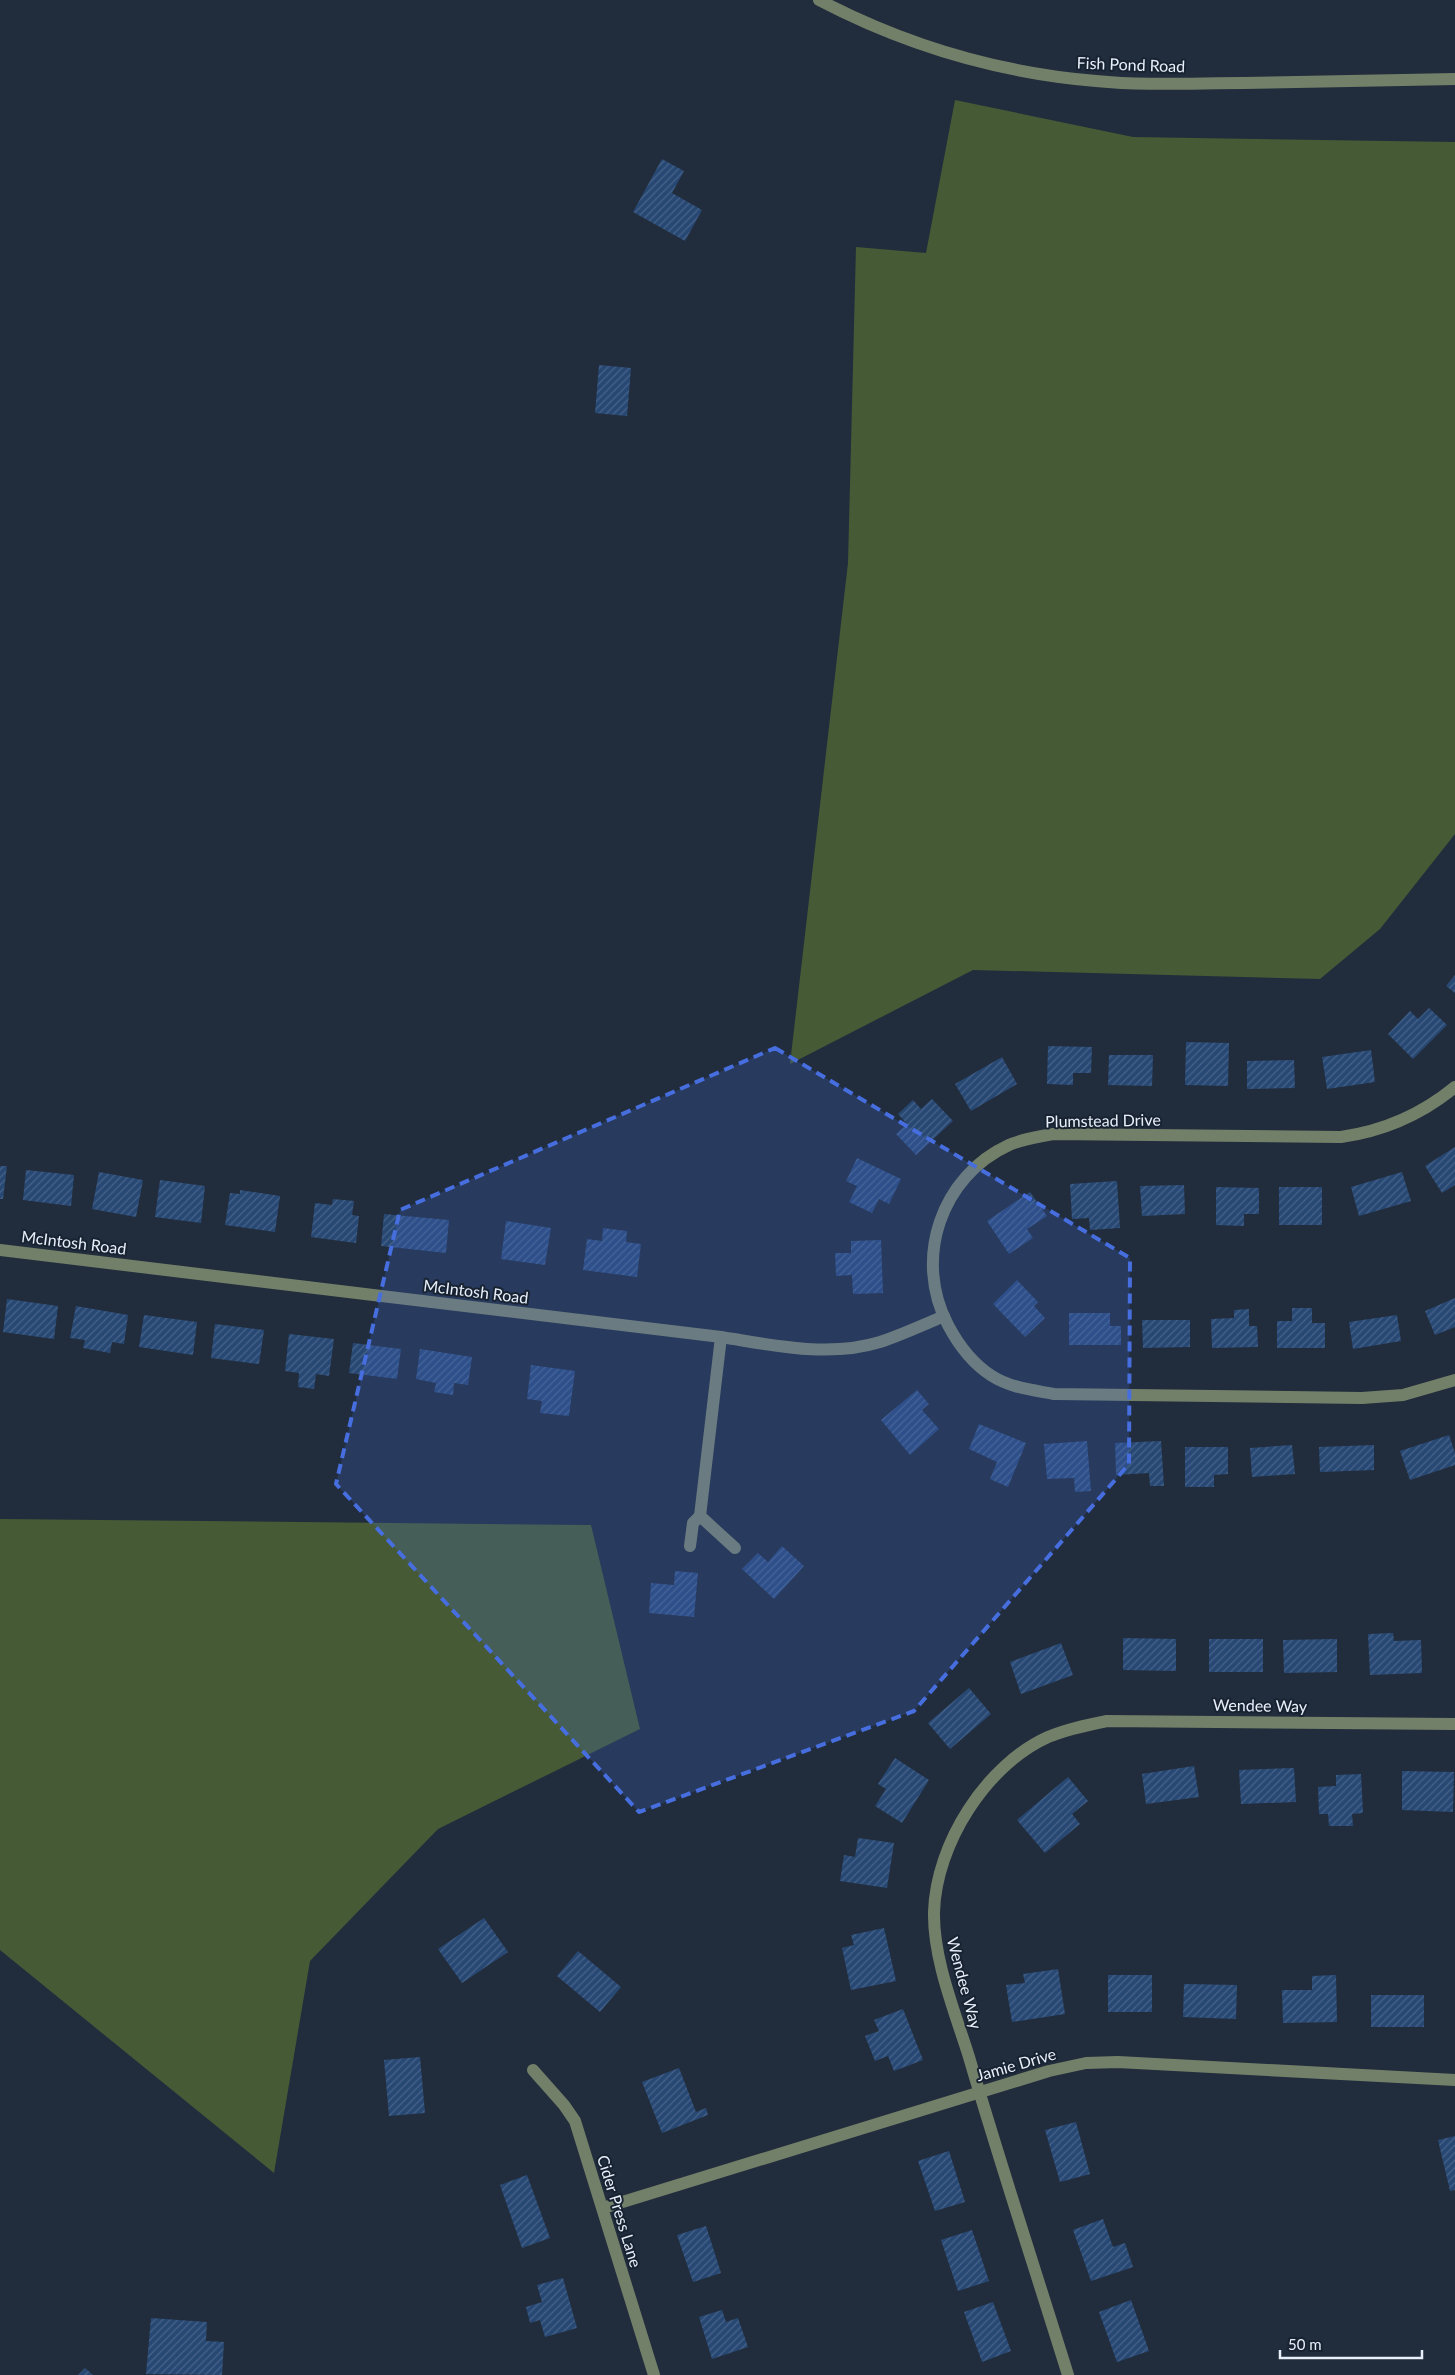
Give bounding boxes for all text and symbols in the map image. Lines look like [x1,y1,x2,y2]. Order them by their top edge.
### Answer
street label: Fish Pond Road [1076,53,1186,75]
street label: Plumstead Drive [1045,1109,1161,1131]
street label: McIntosh Road [20,1226,128,1258]
street label: McIntosh Road [422,1275,530,1307]
street label: Wendee Way [1213,1695,1308,1715]
street label: Wendee Way [944,1935,987,2032]
street label: Jamie Drive [974,2044,1058,2084]
street label: Cider Press Lane [594,2153,646,2269]
scale bar [1280,2328,1422,2360]
text: 50 m [1288,2335,1322,2353]

